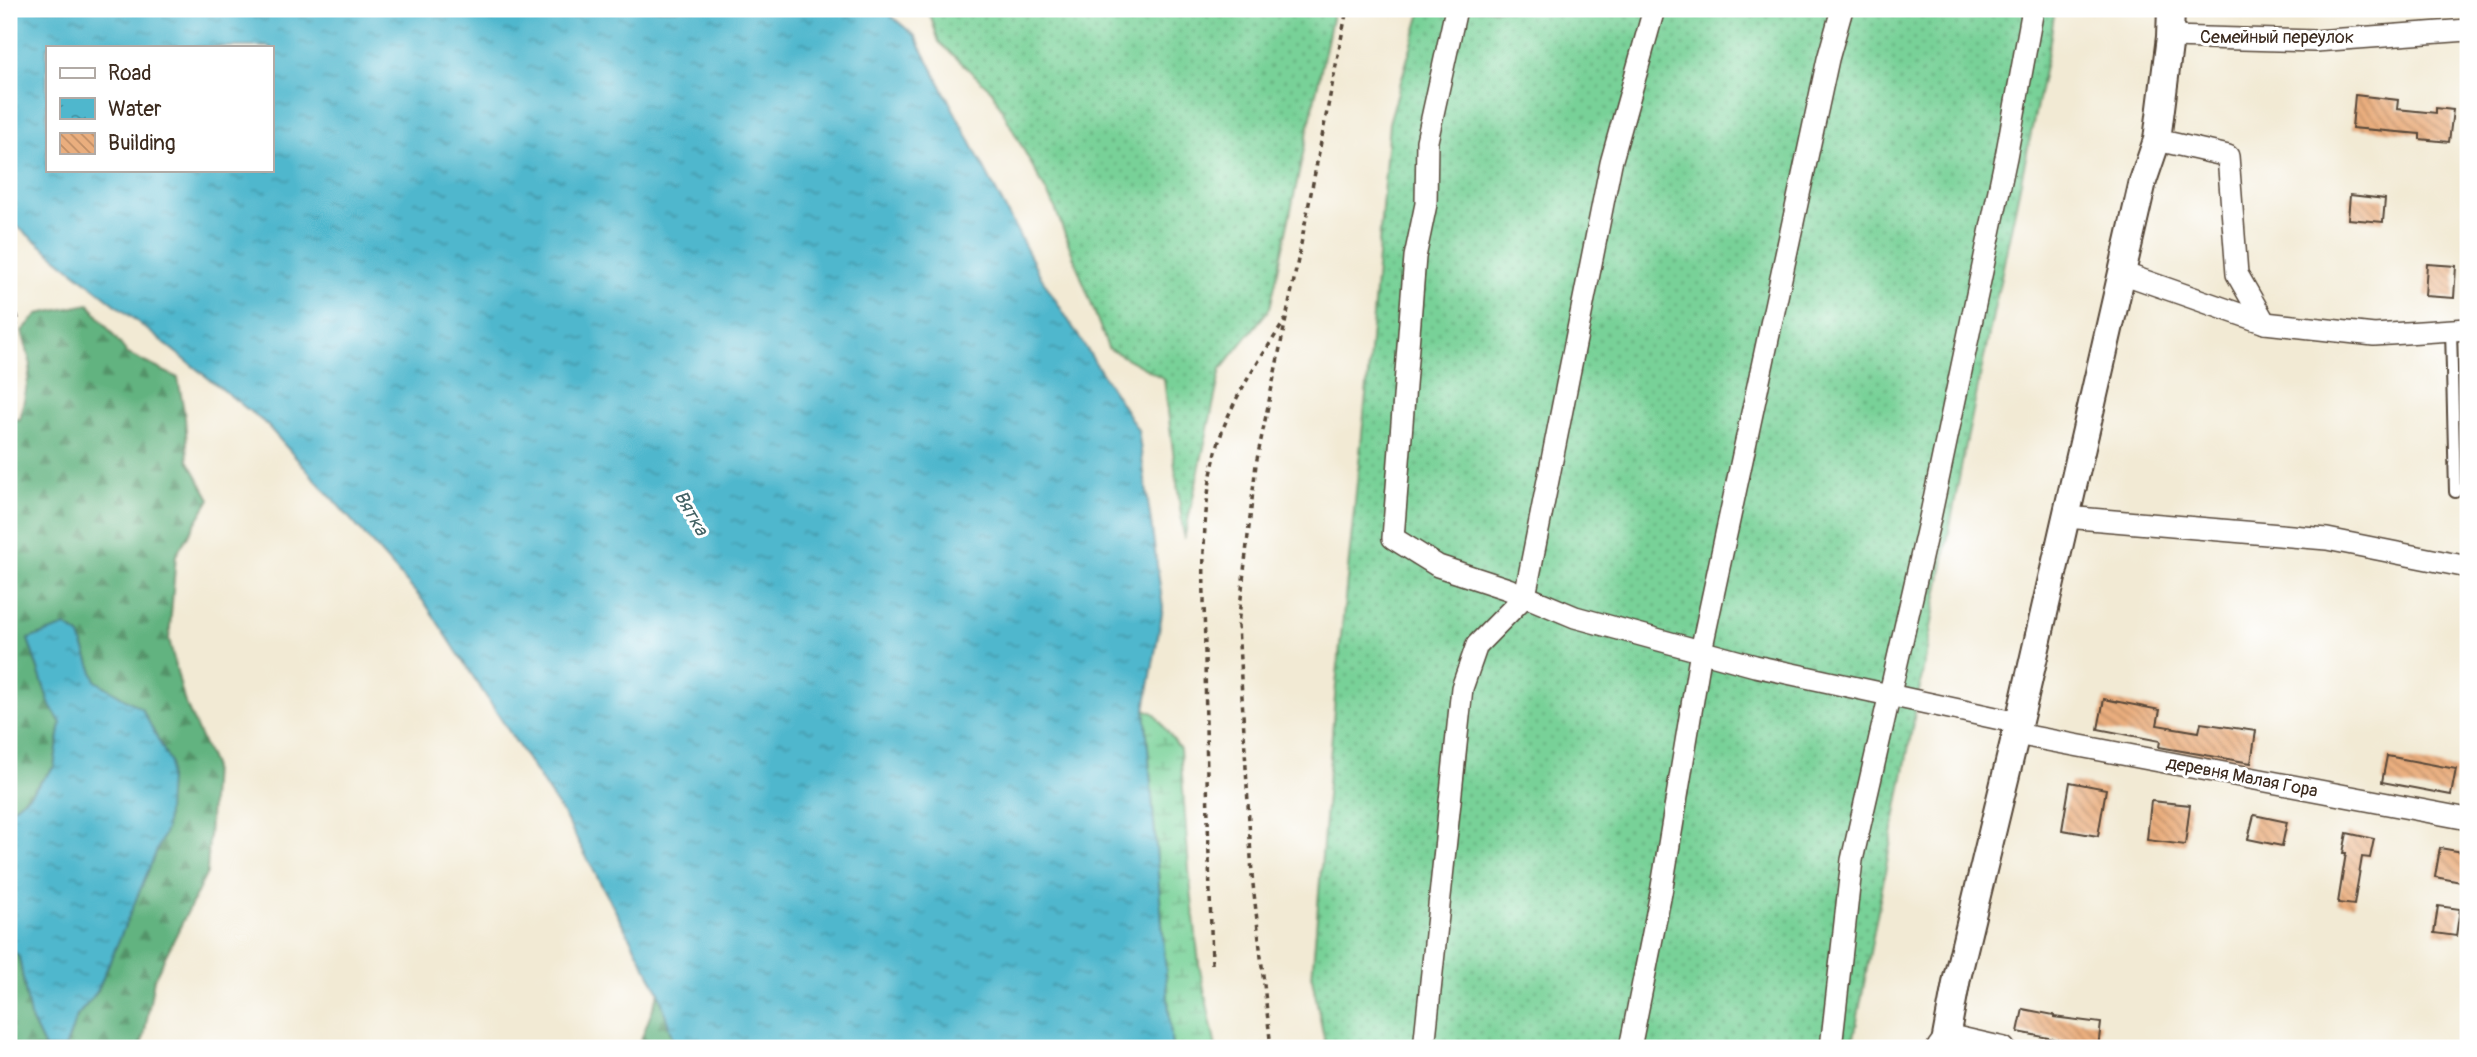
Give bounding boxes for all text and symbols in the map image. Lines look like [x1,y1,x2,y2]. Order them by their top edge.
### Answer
street label: Семейный переулок [2200,26,2354,49]
legend [46,46,273,172]
text: Road [108,60,152,87]
text: Water [108,96,162,123]
text: Building [108,130,175,157]
water label: Вятка [669,486,714,541]
street label: деревня Малая Гора [2164,751,2320,803]

